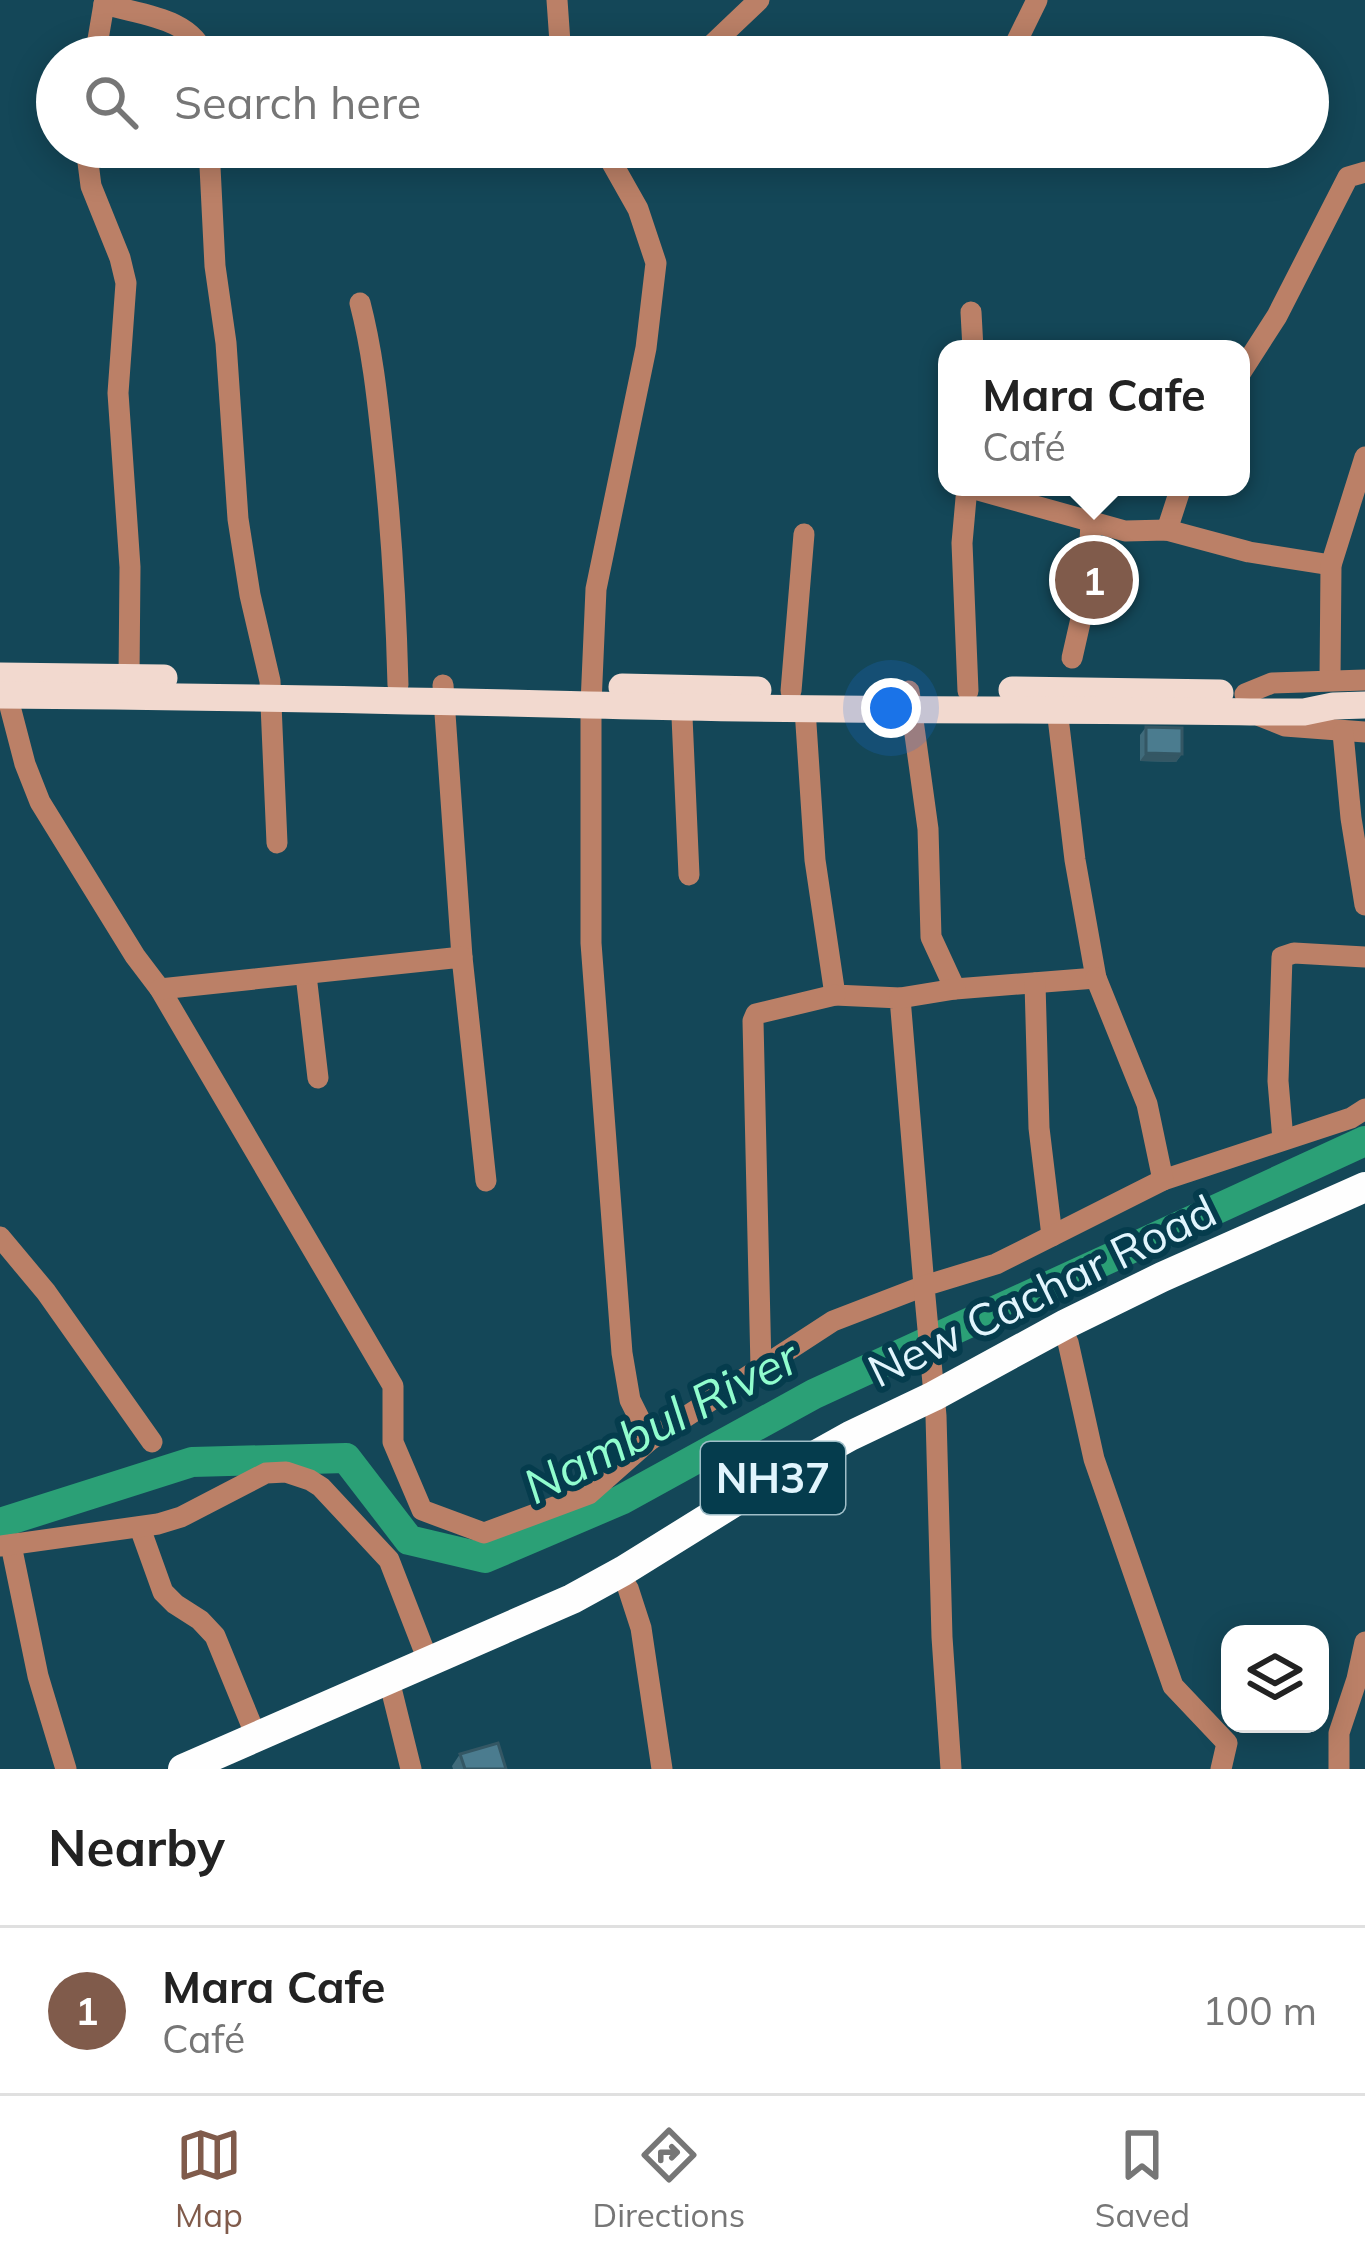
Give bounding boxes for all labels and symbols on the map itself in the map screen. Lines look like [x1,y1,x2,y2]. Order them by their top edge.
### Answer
pin: 1 [1055,535,1133,625]
your location [861,678,921,738]
street label: New Cachar Road [859,1182,1224,1399]
water label: Nambul River [513,1325,810,1516]
road number: NH37 [701,1442,845,1514]

